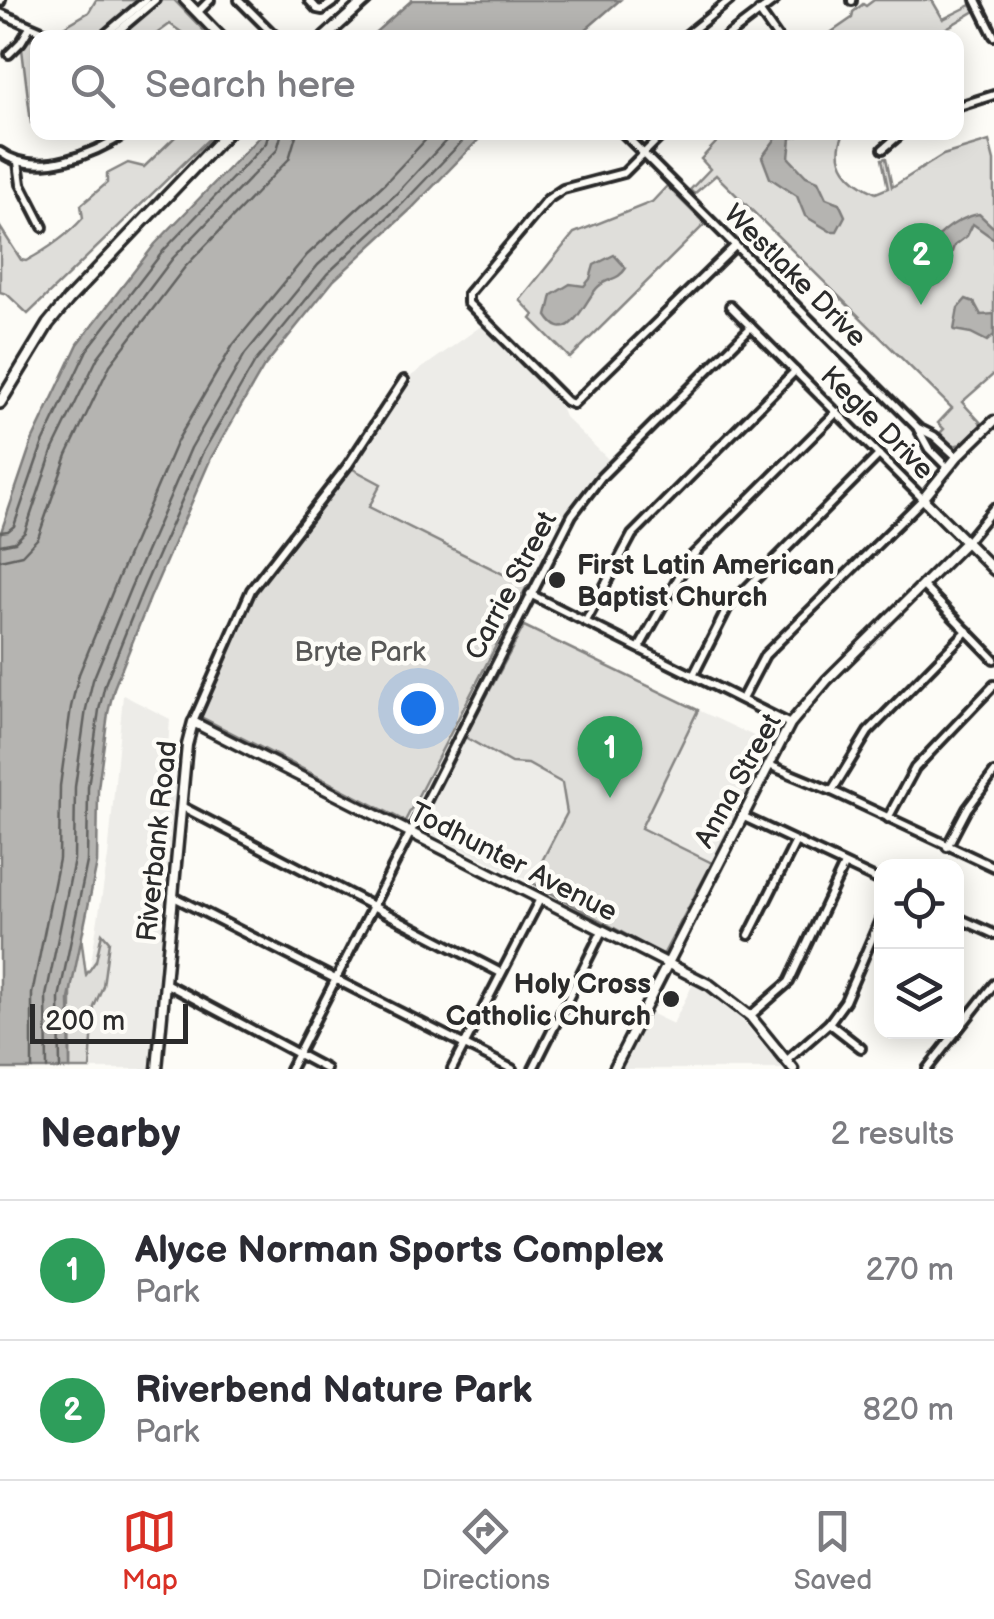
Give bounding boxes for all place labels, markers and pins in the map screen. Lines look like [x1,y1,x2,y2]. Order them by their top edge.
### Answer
pin: 2 [888,222,954,305]
place label: First Latin American Baptist Church [577,549,835,614]
marker: First Latin American Baptist Church [546,569,568,591]
pin: 1 [578,716,642,798]
place label: Holy Cross Catholic Church [446,968,651,1033]
marker: Holy Cross Catholic Church [660,988,682,1010]

